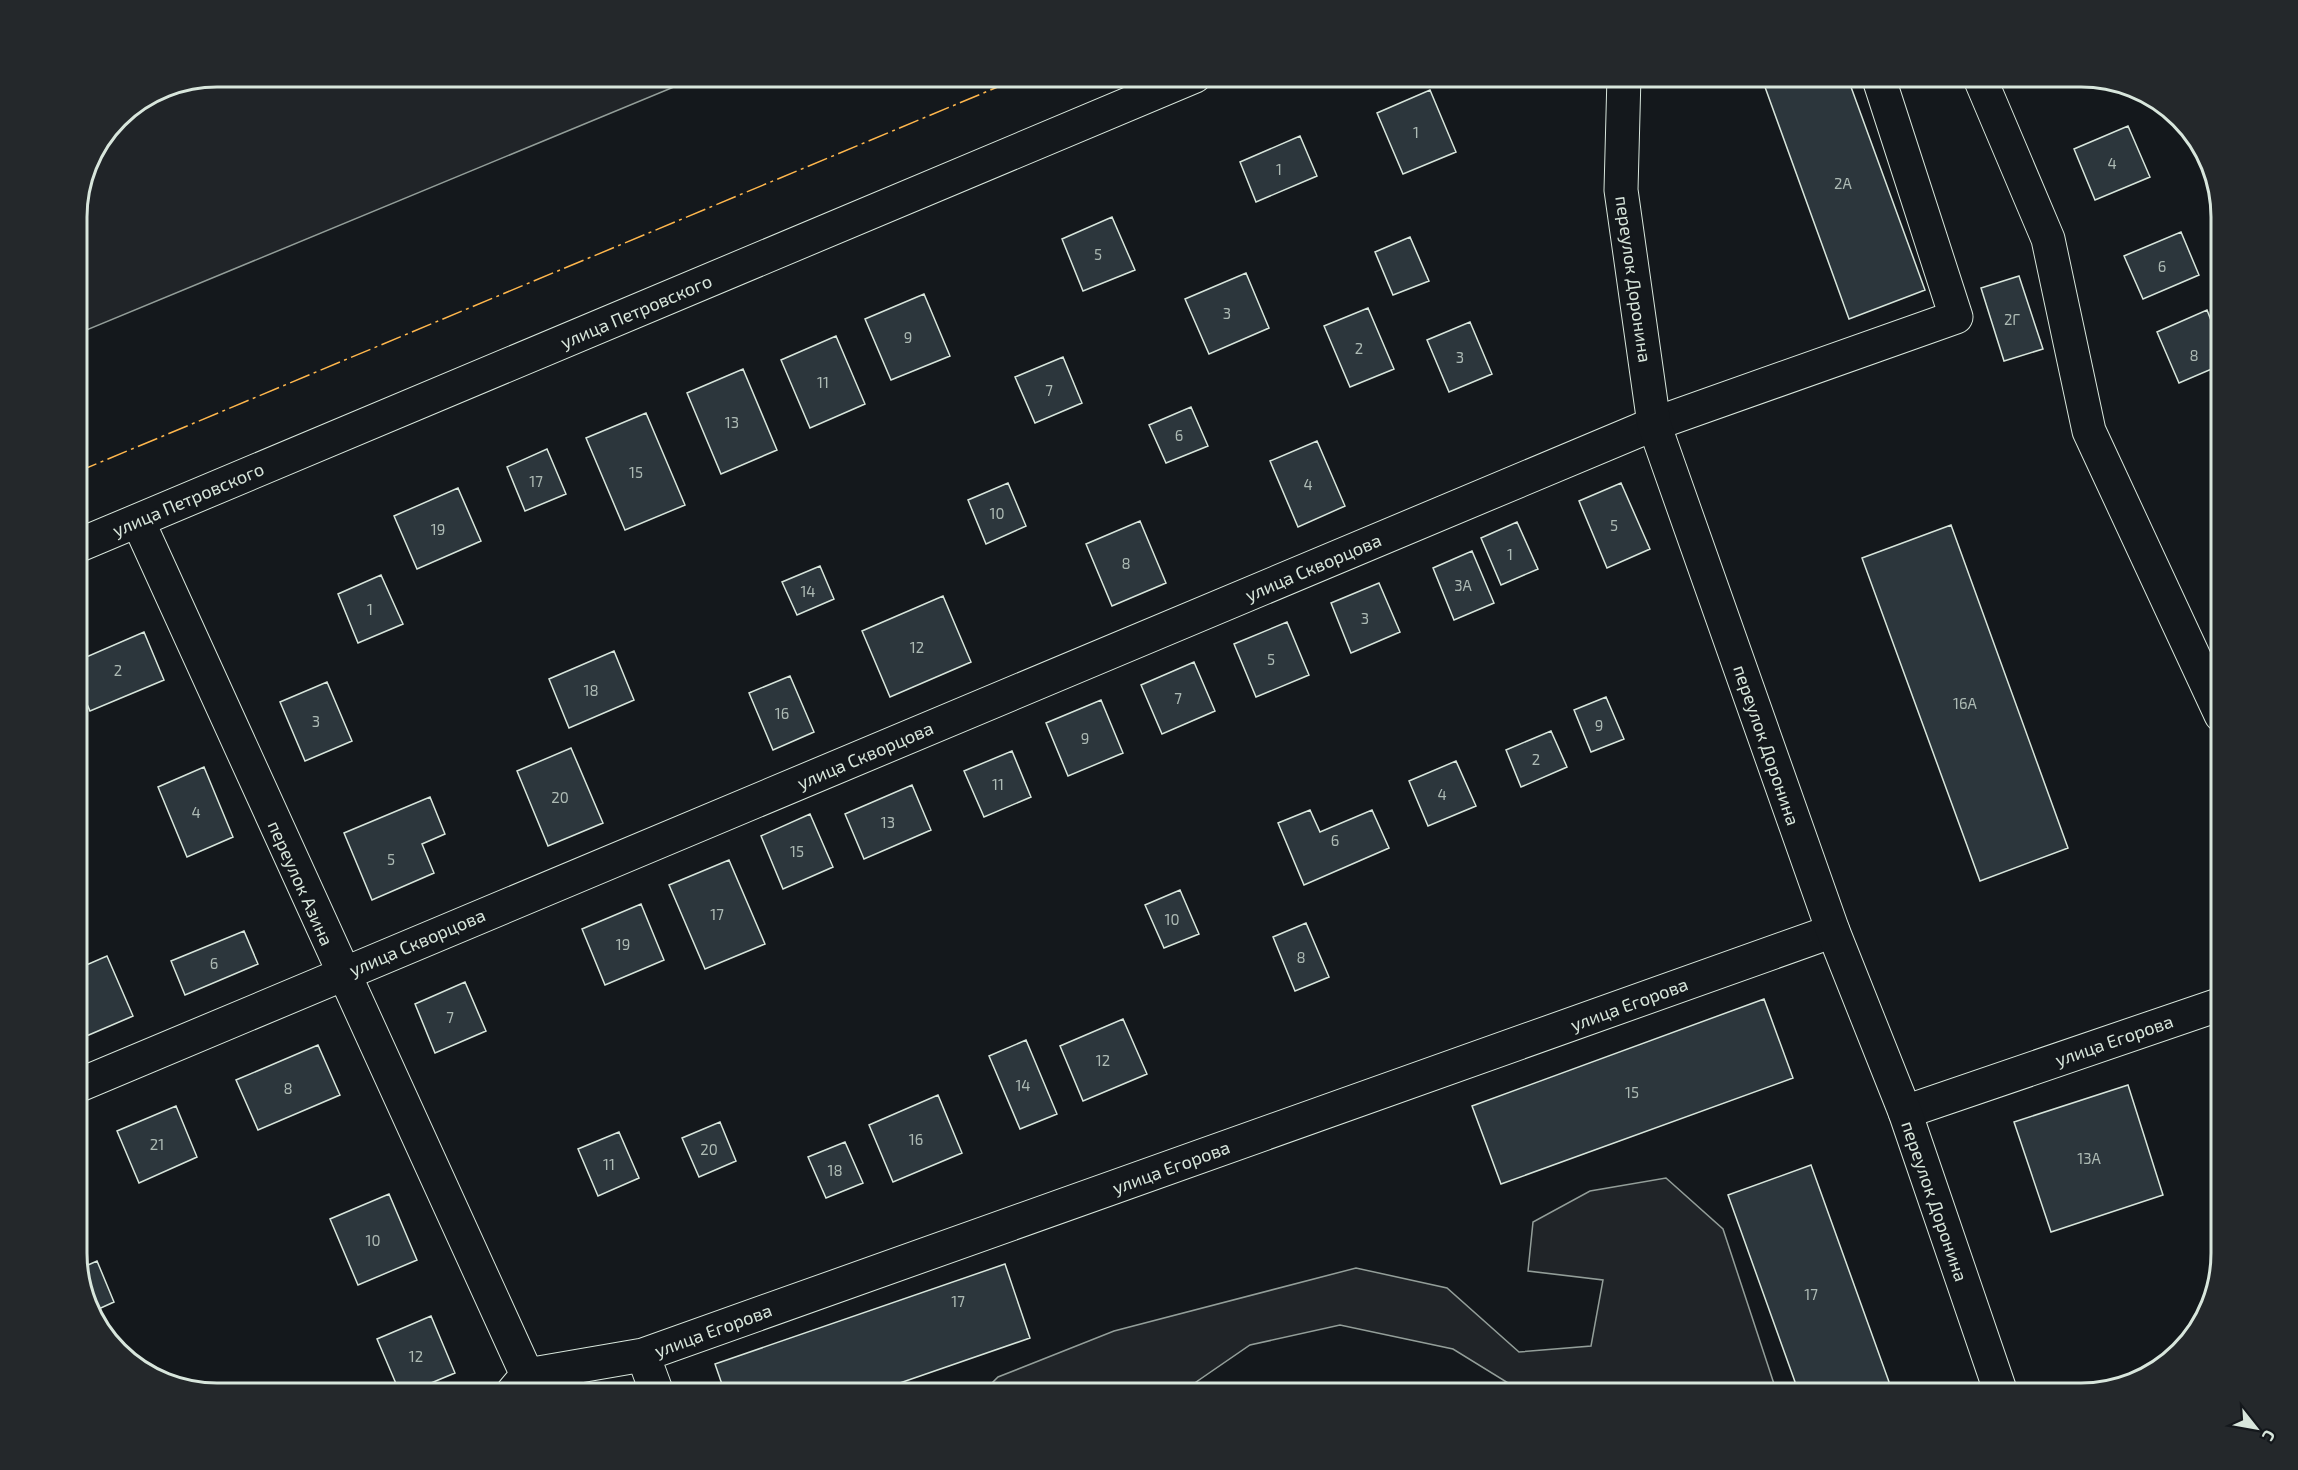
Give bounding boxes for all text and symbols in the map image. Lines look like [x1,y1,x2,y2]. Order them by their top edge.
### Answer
house number: 1 [1413,123,1419,141]
house number: 4 [2107,154,2117,172]
house number: 1 [1276,160,1282,178]
house number: 2А [1834,174,1853,192]
street label: переулок Доронина [1611,194,1657,364]
house number: 5 [1094,245,1102,263]
house number: 6 [2158,257,2166,275]
street label: улица Петровского [557,269,715,353]
house number: 3 [1223,304,1231,322]
house number: 2Г [2004,310,2020,328]
house number: 9 [904,328,912,346]
house number: 2 [1355,339,1363,357]
house number: 8 [2189,346,2199,364]
house number: 3 [1456,348,1464,366]
house number: 11 [817,373,829,391]
house number: 7 [1045,381,1053,399]
house number: 13 [725,413,739,431]
house number: 6 [1175,426,1183,444]
street label: улица Петровского [109,457,267,541]
house number: 15 [629,463,643,481]
house number: 17 [529,472,543,490]
house number: 4 [1303,475,1313,493]
house number: 10 [989,504,1005,522]
house number: 5 [1610,516,1618,534]
house number: 19 [431,520,445,538]
street label: улица Скворцова [1242,528,1384,606]
house number: 1 [1507,545,1513,563]
house number: 8 [1121,554,1131,572]
house number: 3А [1454,576,1473,594]
house number: 14 [800,582,816,600]
house number: 1 [367,600,373,618]
house number: 3 [1361,609,1369,627]
house number: 12 [910,638,924,656]
house number: 5 [1267,650,1275,668]
house number: 2 [114,661,122,679]
street label: переулок Доронина [1729,662,1805,828]
house number: 18 [583,681,599,699]
house number: 7 [1174,689,1182,707]
house number: 16А [1953,694,1978,712]
house number: 16 [775,704,789,722]
house number: 3 [312,712,320,730]
street label: улица Скворцова [794,716,936,794]
house number: 9 [1595,716,1603,734]
house number: 9 [1081,729,1089,747]
house number: 2 [1532,750,1540,768]
house number: 11 [992,775,1004,793]
house number: 4 [1437,785,1447,803]
house number: 20 [551,788,569,806]
house number: 4 [191,803,201,821]
house number: 13 [881,813,895,831]
street label: переулок Азина [264,817,338,949]
house number: 6 [1331,831,1339,849]
house number: 15 [790,842,804,860]
house number: 5 [387,850,395,868]
street label: улица Скворцова [346,903,488,981]
house number: 17 [710,905,724,923]
house number: 10 [1164,910,1180,928]
house number: 19 [616,935,630,953]
house number: 8 [1296,948,1306,966]
house number: 6 [210,954,218,972]
street label: улица Егорова [1567,973,1691,1035]
house number: 7 [446,1008,454,1026]
street label: улица Егорова [2052,1009,2176,1071]
house number: 12 [1096,1051,1110,1069]
house number: 14 [1015,1076,1031,1094]
house number: 8 [283,1079,293,1097]
house number: 15 [1625,1083,1639,1101]
street label: переулок Доронина [1897,1118,1973,1284]
house number: 16 [909,1130,923,1148]
house number: 21 [150,1135,164,1153]
street label: улица Егорова [1109,1136,1233,1198]
house number: 20 [700,1140,718,1158]
house number: 13А [2077,1149,2101,1167]
house number: 11 [603,1155,615,1173]
house number: 18 [827,1161,843,1179]
house number: 10 [365,1231,381,1249]
house number: 17 [1804,1285,1818,1303]
house number: 17 [951,1292,965,1310]
street label: улица Егорова [651,1299,775,1361]
house number: 12 [409,1347,423,1365]
north arrow [2226,1398,2286,1458]
text: С [2259,1427,2280,1445]

